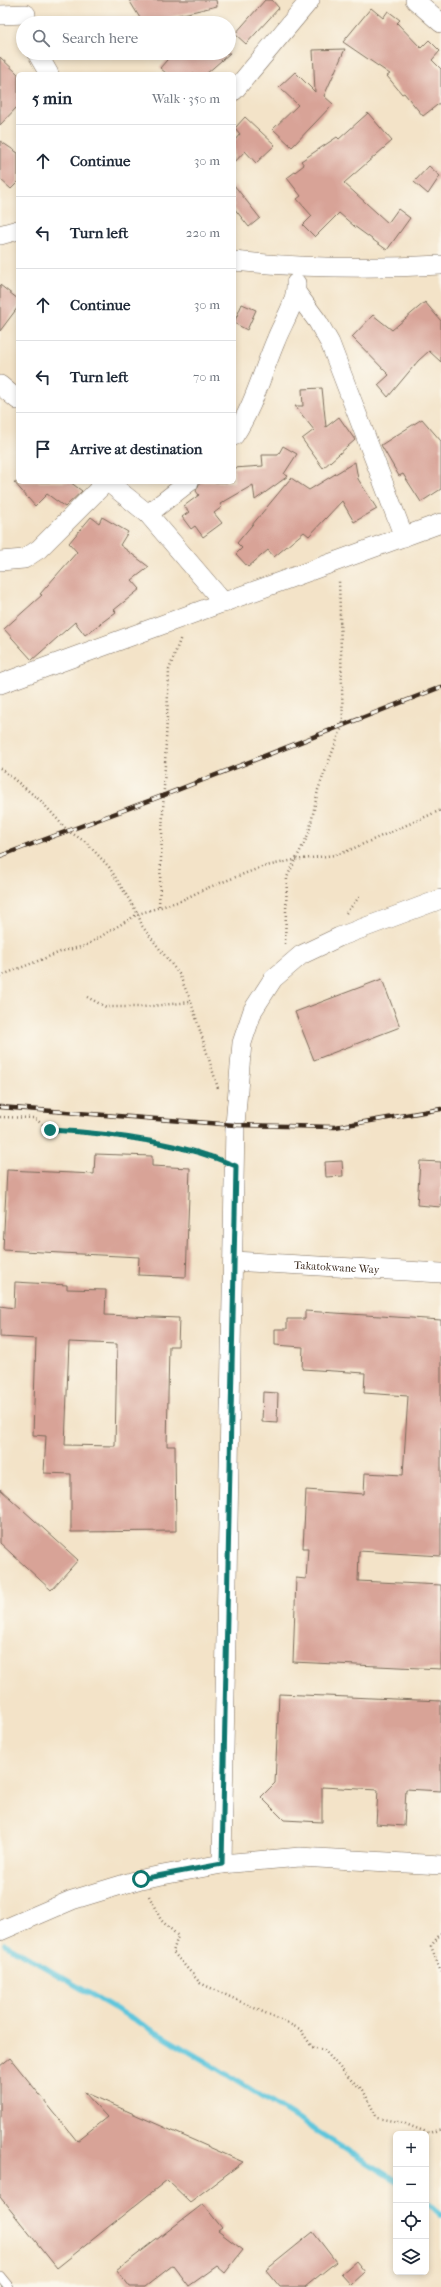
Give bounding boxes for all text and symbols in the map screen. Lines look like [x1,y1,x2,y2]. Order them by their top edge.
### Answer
search box [16,16,236,60]
icon: search [30,27,52,49]
text: Search here [62,29,138,47]
text: 5 min [32,88,72,108]
text: Walk · 350 m [152,91,220,106]
icon: ahead [32,150,54,172]
text: Continue [70,152,130,170]
text: 30 m [194,153,220,168]
icon: left [32,222,54,244]
text: Turn left [70,224,128,242]
text: 220 m [186,225,220,240]
icon: ahead [32,294,54,316]
text: Continue [70,296,130,314]
text: 30 m [194,297,220,312]
icon: left [32,366,54,388]
text: Turn left [70,368,128,386]
text: 70 m [193,369,220,384]
icon: arrive [32,438,54,460]
text: Arrive at destination [70,440,202,458]
route end [41,1121,59,1139]
street label: Takatokwane Way [294,1258,381,1276]
route start [132,1870,150,1888]
map controls [393,2131,429,2275]
button: + [393,2131,429,2167]
button: − [393,2167,429,2203]
button: locate [393,2203,429,2239]
button: layers [393,2239,429,2275]

